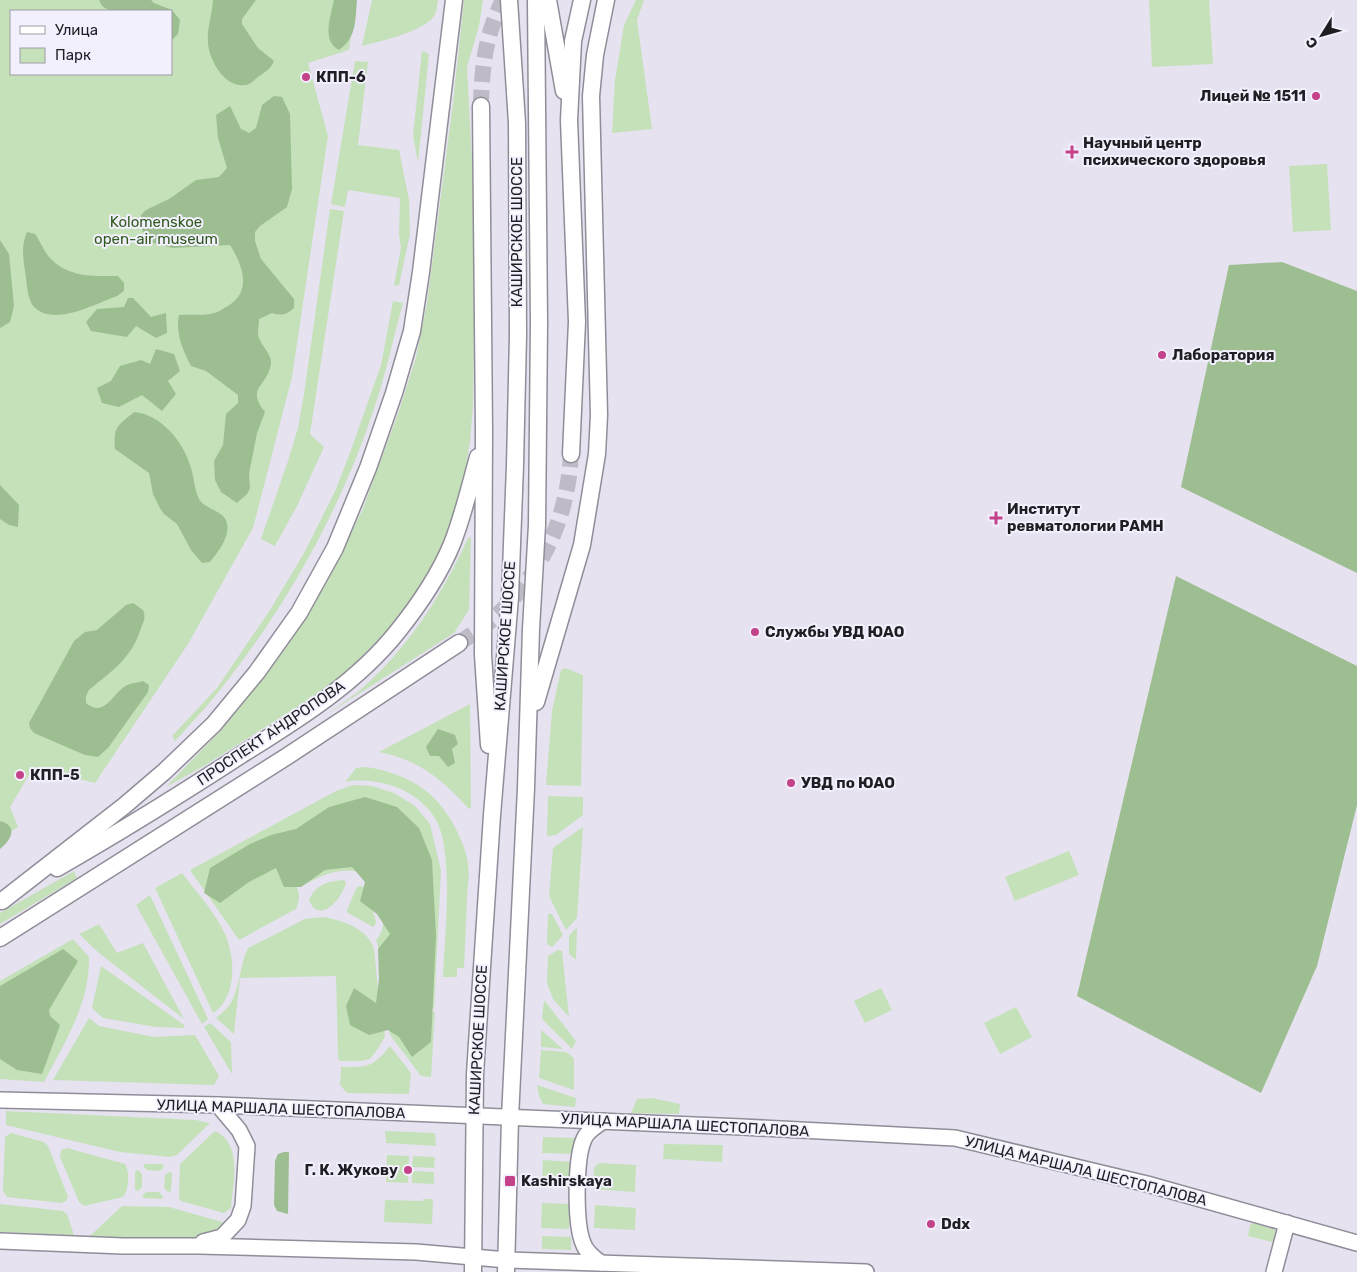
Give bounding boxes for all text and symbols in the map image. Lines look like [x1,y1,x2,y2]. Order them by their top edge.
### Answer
legend [10,10,172,75]
north arrow [1297,10,1347,60]
text: Улица [55,21,98,39]
text: С [1302,33,1322,52]
text: Парк [55,46,91,64]
place label: КПП-6 [316,68,366,86]
marker: КПП-6 [300,71,312,83]
place label: Лицей № 1511 [1200,87,1306,105]
marker: Лицей № 1511 [1310,90,1322,102]
place label: Научный центр психического здоровья [1083,134,1266,169]
marker: Научный центр психического здоровья [1065,145,1079,159]
street label: КАШИРСКОЕ ШОССЕ [508,157,526,307]
park label: Kolomenskoe open-air museum [94,213,218,248]
place label: Лаборатория [1172,346,1274,364]
marker: Лаборатория [1156,349,1168,361]
place label: Институт ревматологии РАМН [1007,500,1164,535]
marker: Институт ревматологии РАМН [989,511,1003,525]
street label: КАШИРСКОЕ ШОССЕ [491,560,519,712]
place label: Службы УВД ЮАО [765,623,904,641]
marker: Службы УВД ЮАО [749,626,761,638]
street label: ПРОСПЕКТ АНДРОПОВА [194,677,348,789]
place label: КПП-5 [30,766,80,784]
marker: КПП-5 [14,769,26,781]
place label: УВД по ЮАО [801,774,895,792]
marker: УВД по ЮАО [785,777,797,789]
street label: КАШИРСКОЕ ШОССЕ [465,964,491,1116]
street label: УЛИЦА МАРШАЛА ШЕСТОПАЛОВА [156,1096,406,1122]
street label: УЛИЦА МАРШАЛА ШЕСТОПАЛОВА [560,1109,810,1141]
street label: УЛИЦА МАРШАЛА ШЕСТОПАЛОВА [963,1132,1209,1210]
place label: Г. К. Жукову [305,1161,398,1179]
marker: Г. К. Жукову [402,1164,414,1176]
place label: Kashirskaya [521,1172,612,1190]
marker: Kashirskaya [503,1174,517,1188]
place label: Ddx [941,1215,970,1233]
marker: Ddx [925,1218,937,1230]

